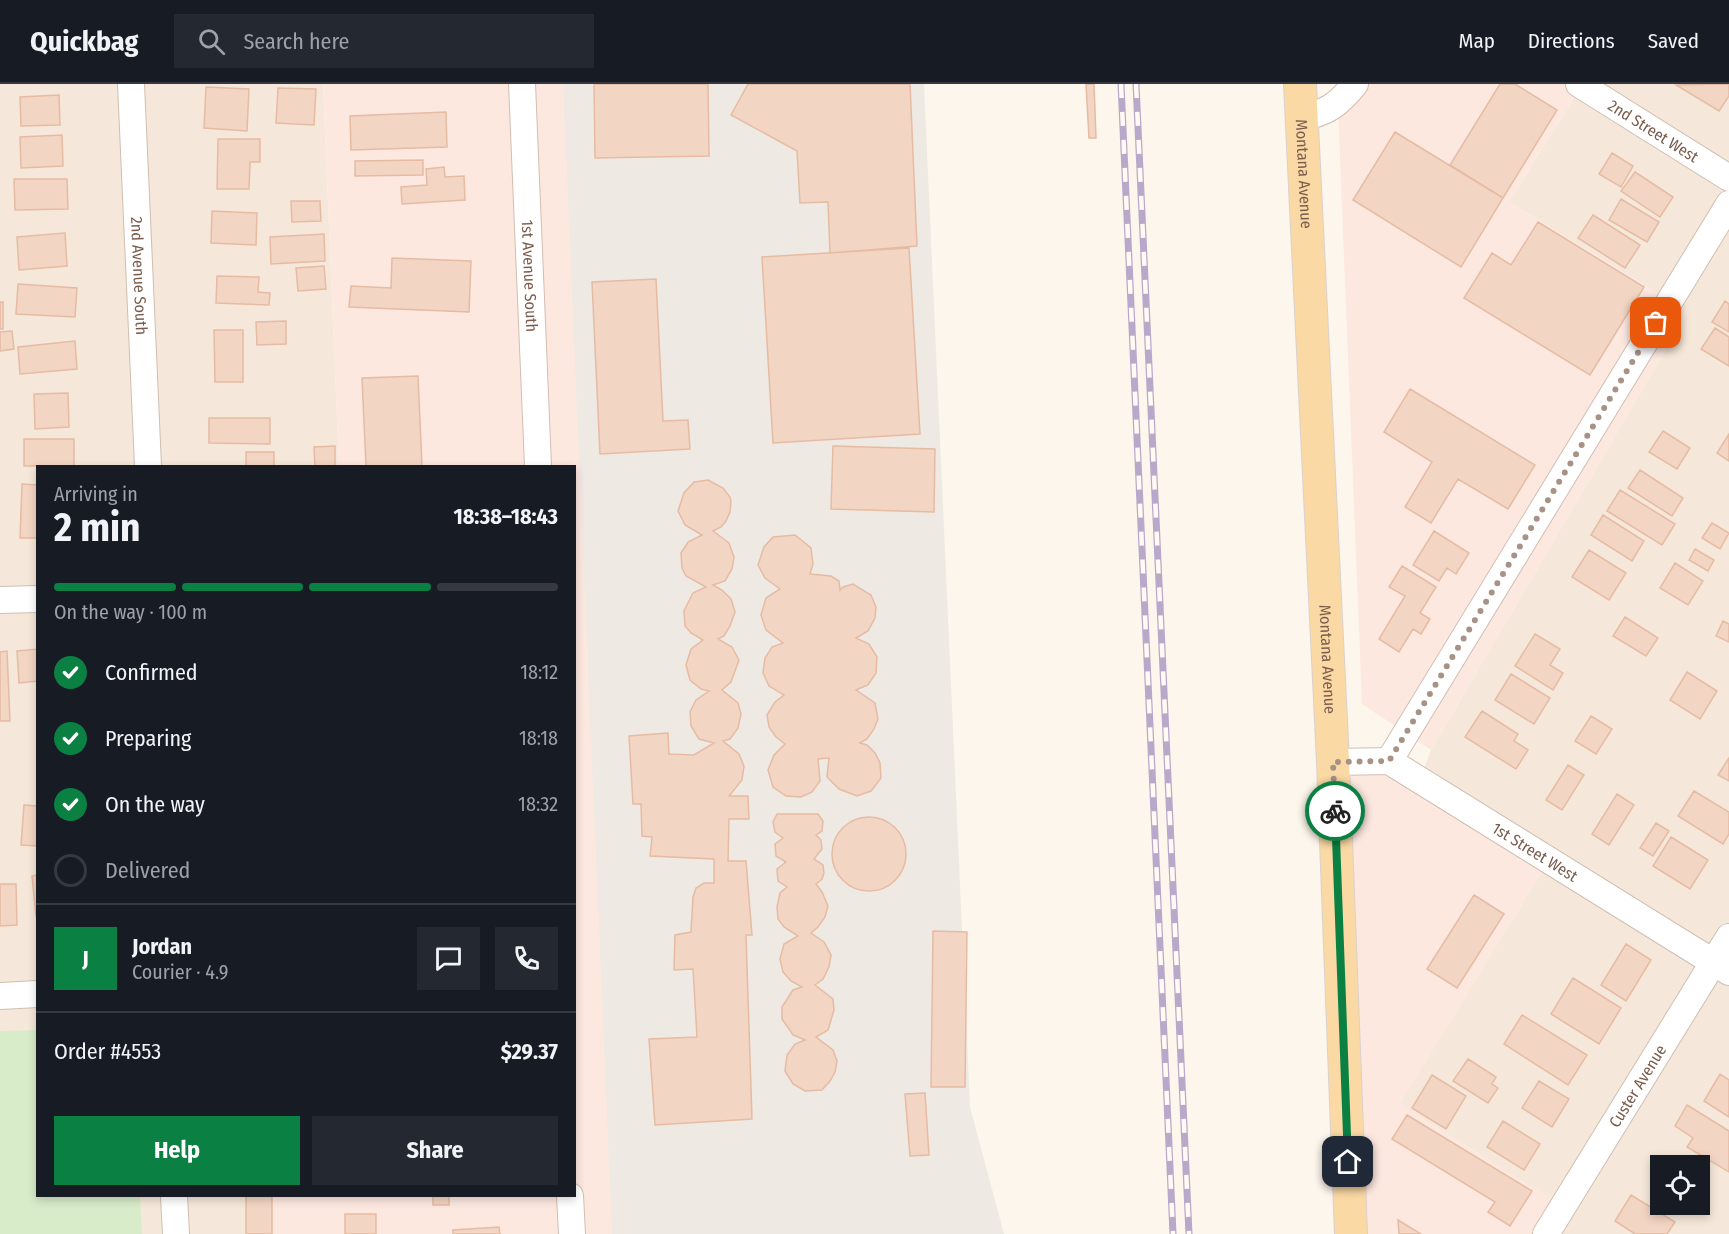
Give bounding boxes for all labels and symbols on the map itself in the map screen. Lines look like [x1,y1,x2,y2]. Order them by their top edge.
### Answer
street label: 2nd Street West [1605,95,1703,166]
street label: Montana Avenue [1292,119,1317,229]
street label: 2nd Avenue South [127,216,152,335]
street label: 1st Avenue South [518,219,542,332]
pin [1630,297,1681,348]
street label: Montana Avenue [1316,604,1340,714]
courier [1305,781,1365,841]
street label: 1st Street West [1489,818,1582,886]
street label: Custer Avenue [1605,1041,1670,1131]
pin [1322,1136,1373,1187]

